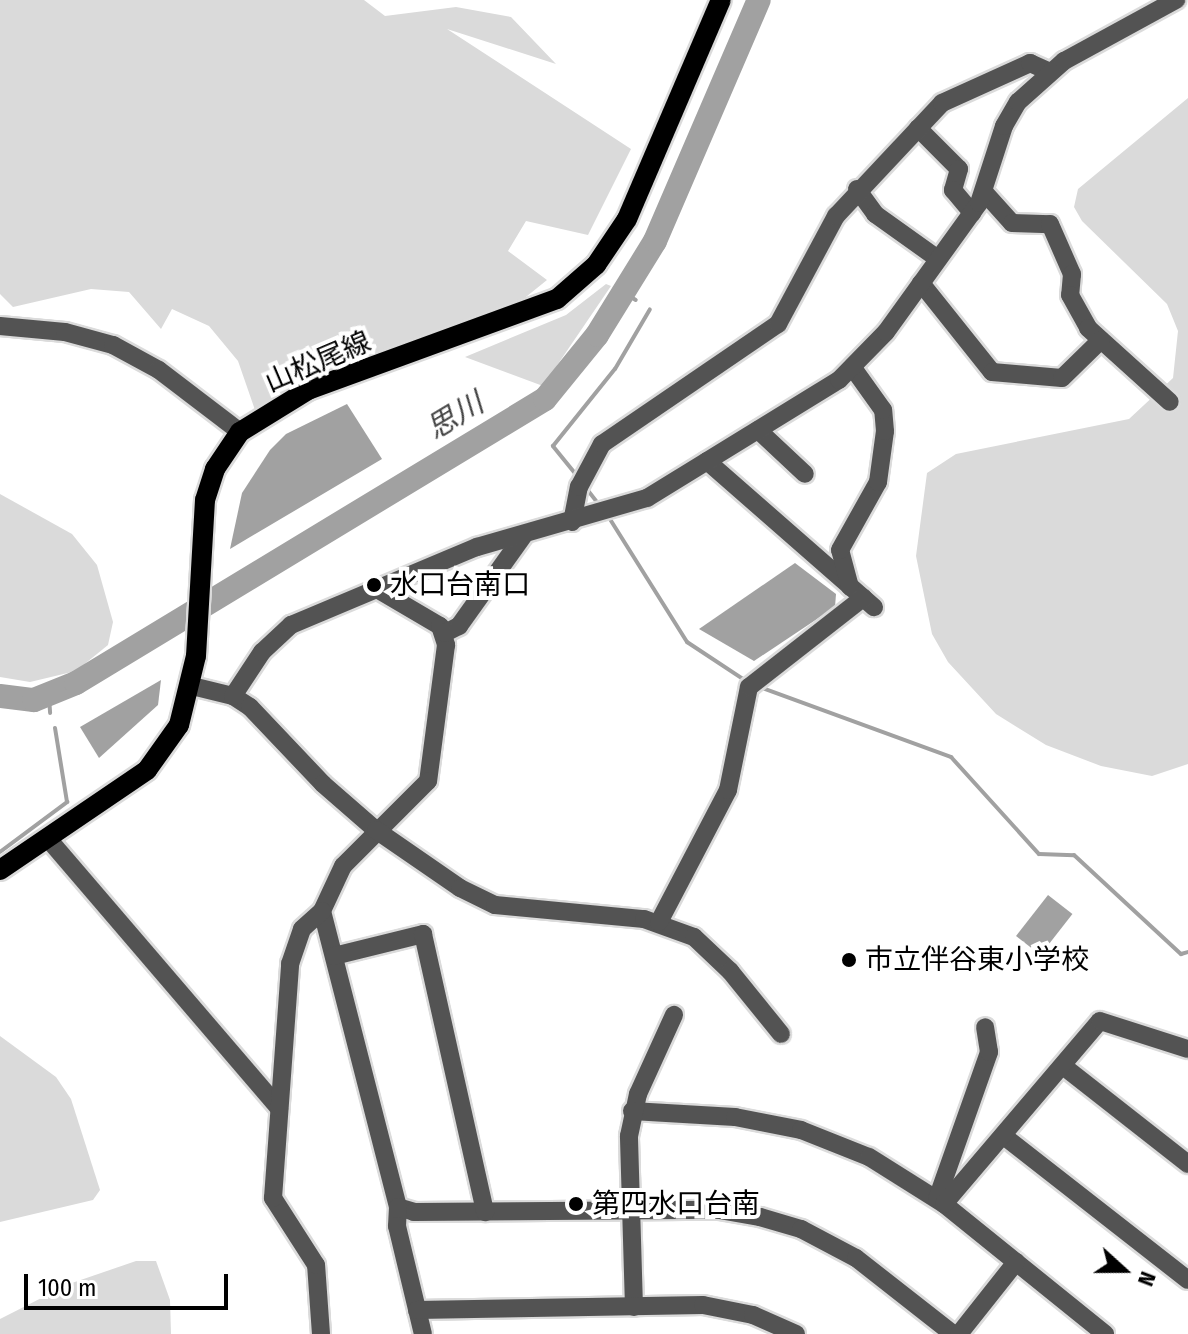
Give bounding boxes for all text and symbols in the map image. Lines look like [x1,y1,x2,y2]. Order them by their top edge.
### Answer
street label: 山松尾線 [260,325,376,399]
water label: 思川 [420,385,490,447]
place label: 水口台南口 [390,568,530,602]
marker: 水口台南口 [365,576,383,594]
place label: 市立伴谷東小学校 [865,943,1089,977]
marker: 市立伴谷東小学校 [840,951,858,969]
place label: 第四水口台南 [592,1187,760,1221]
marker: 第四水口台南 [567,1195,585,1213]
north arrow [1084,1230,1164,1310]
scale bar [28,1258,232,1308]
text: N [1132,1268,1162,1290]
text: 100 m [38,1274,96,1302]

